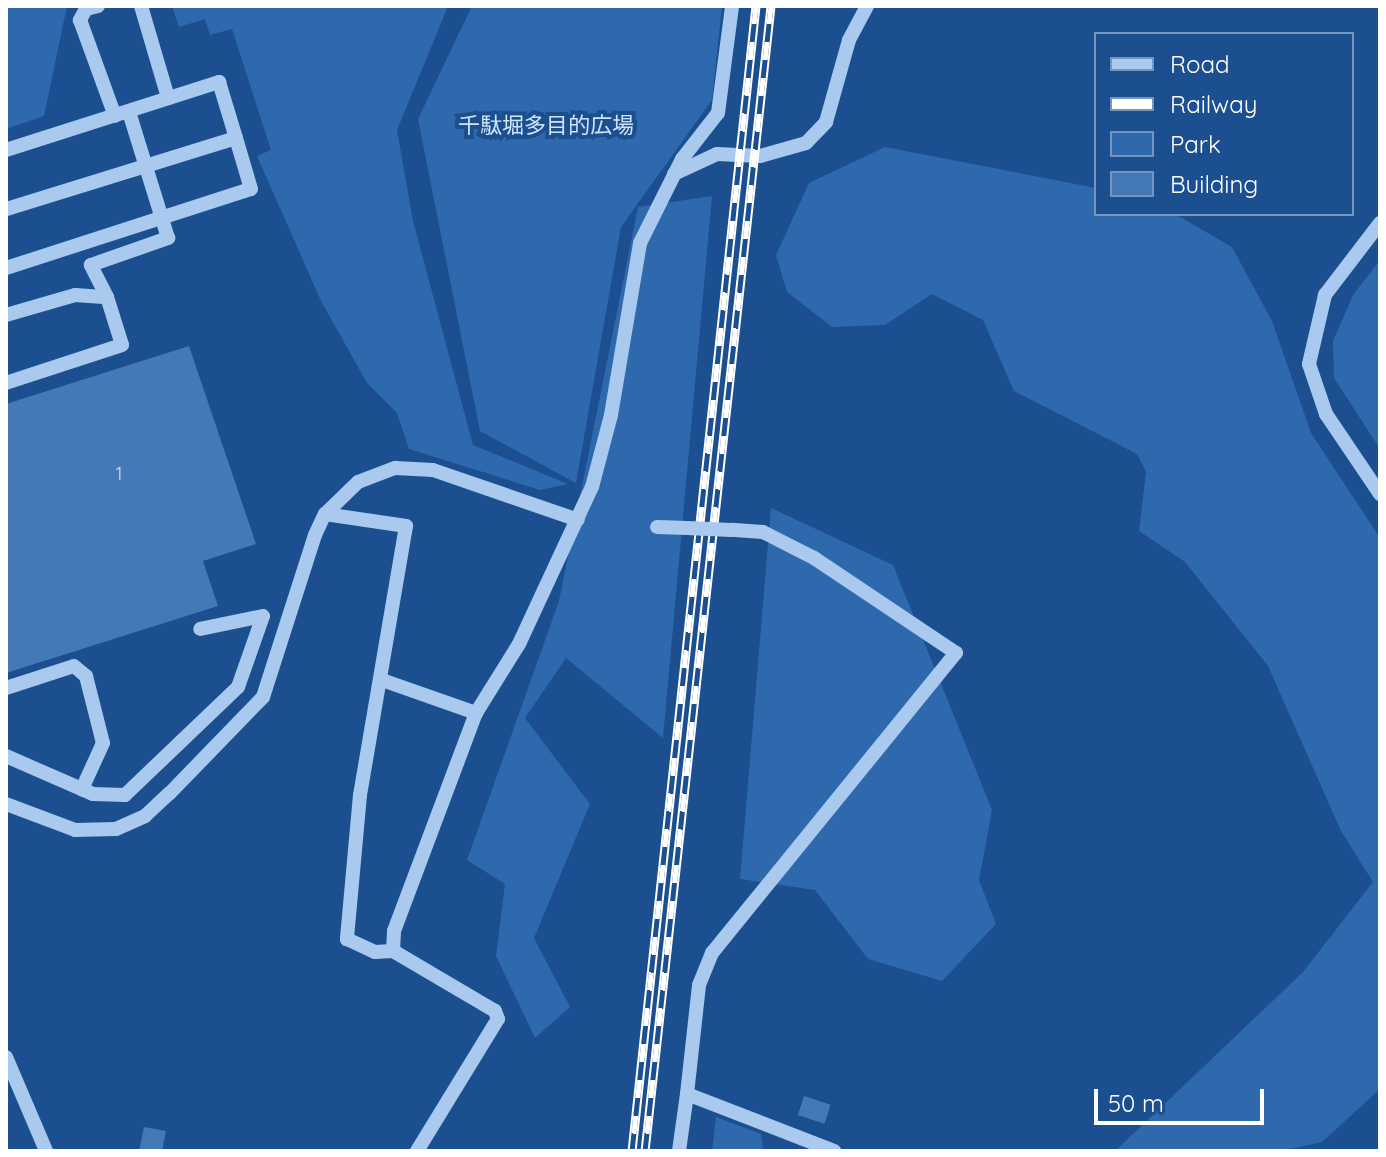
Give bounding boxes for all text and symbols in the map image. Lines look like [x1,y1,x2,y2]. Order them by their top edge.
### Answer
legend [1094,32,1354,216]
text: Road [1170,49,1230,79]
text: Railway [1170,89,1257,119]
park label: 千駄堀多目的広場 [458,113,634,139]
text: Park [1170,129,1221,159]
text: Building [1170,169,1258,199]
house number: 1 [116,463,122,485]
scale bar [1098,1073,1268,1123]
text: 50 m [1108,1088,1164,1118]

